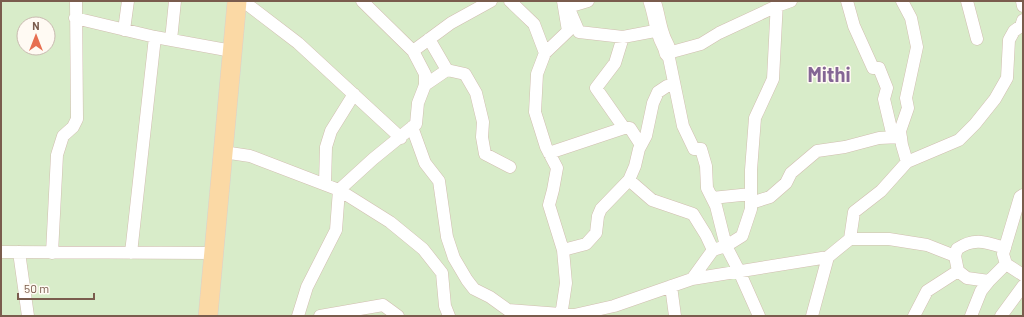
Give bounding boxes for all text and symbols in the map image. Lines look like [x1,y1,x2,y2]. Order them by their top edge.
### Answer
north arrow [16,16,56,56]
text: N [32,19,40,32]
district label: Mithi [807,62,851,86]
scale bar [18,275,94,301]
text: 50 m [24,281,49,295]

